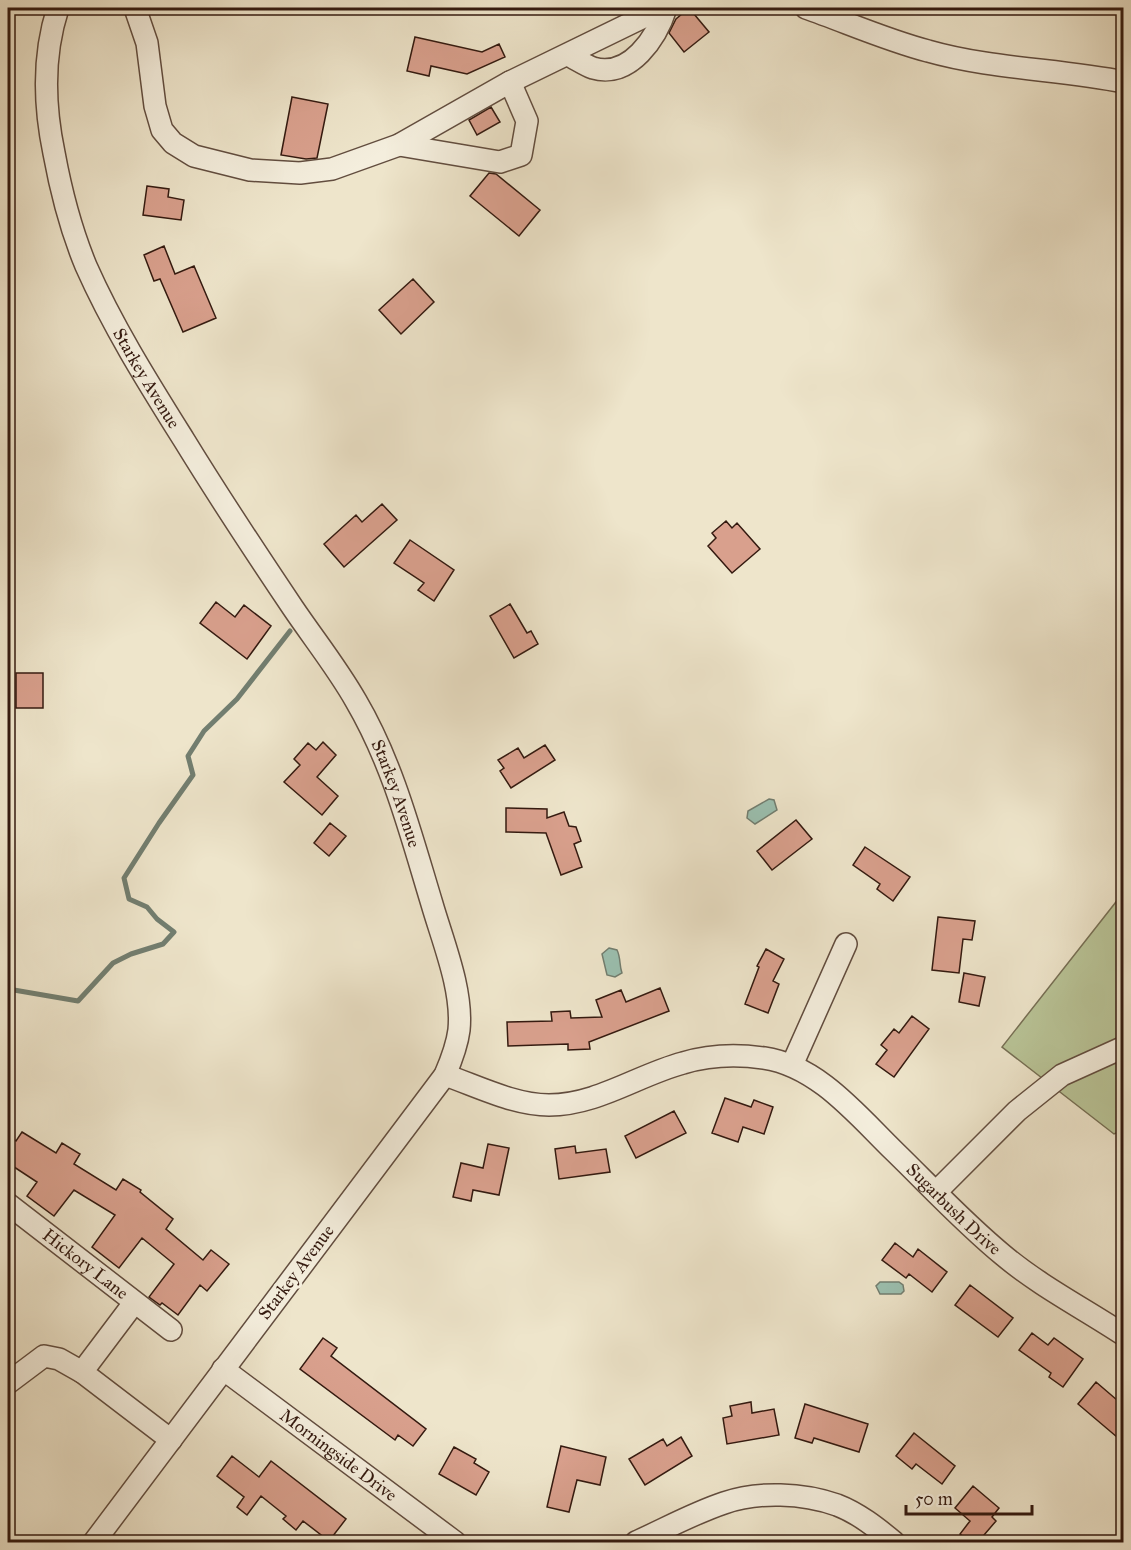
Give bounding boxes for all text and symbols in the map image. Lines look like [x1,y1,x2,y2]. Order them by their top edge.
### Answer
street label: Starkey Avenue [108,324,185,433]
street label: Starkey Avenue [367,736,425,850]
street label: Sugarbush Drive [902,1159,1006,1260]
street label: Starkey Avenue [253,1220,339,1324]
street label: Hickory Lane [38,1224,133,1304]
street label: Morningside Drive [275,1404,401,1506]
scale bar [906,1478,1032,1516]
text: 50 m [915,1488,953,1510]

